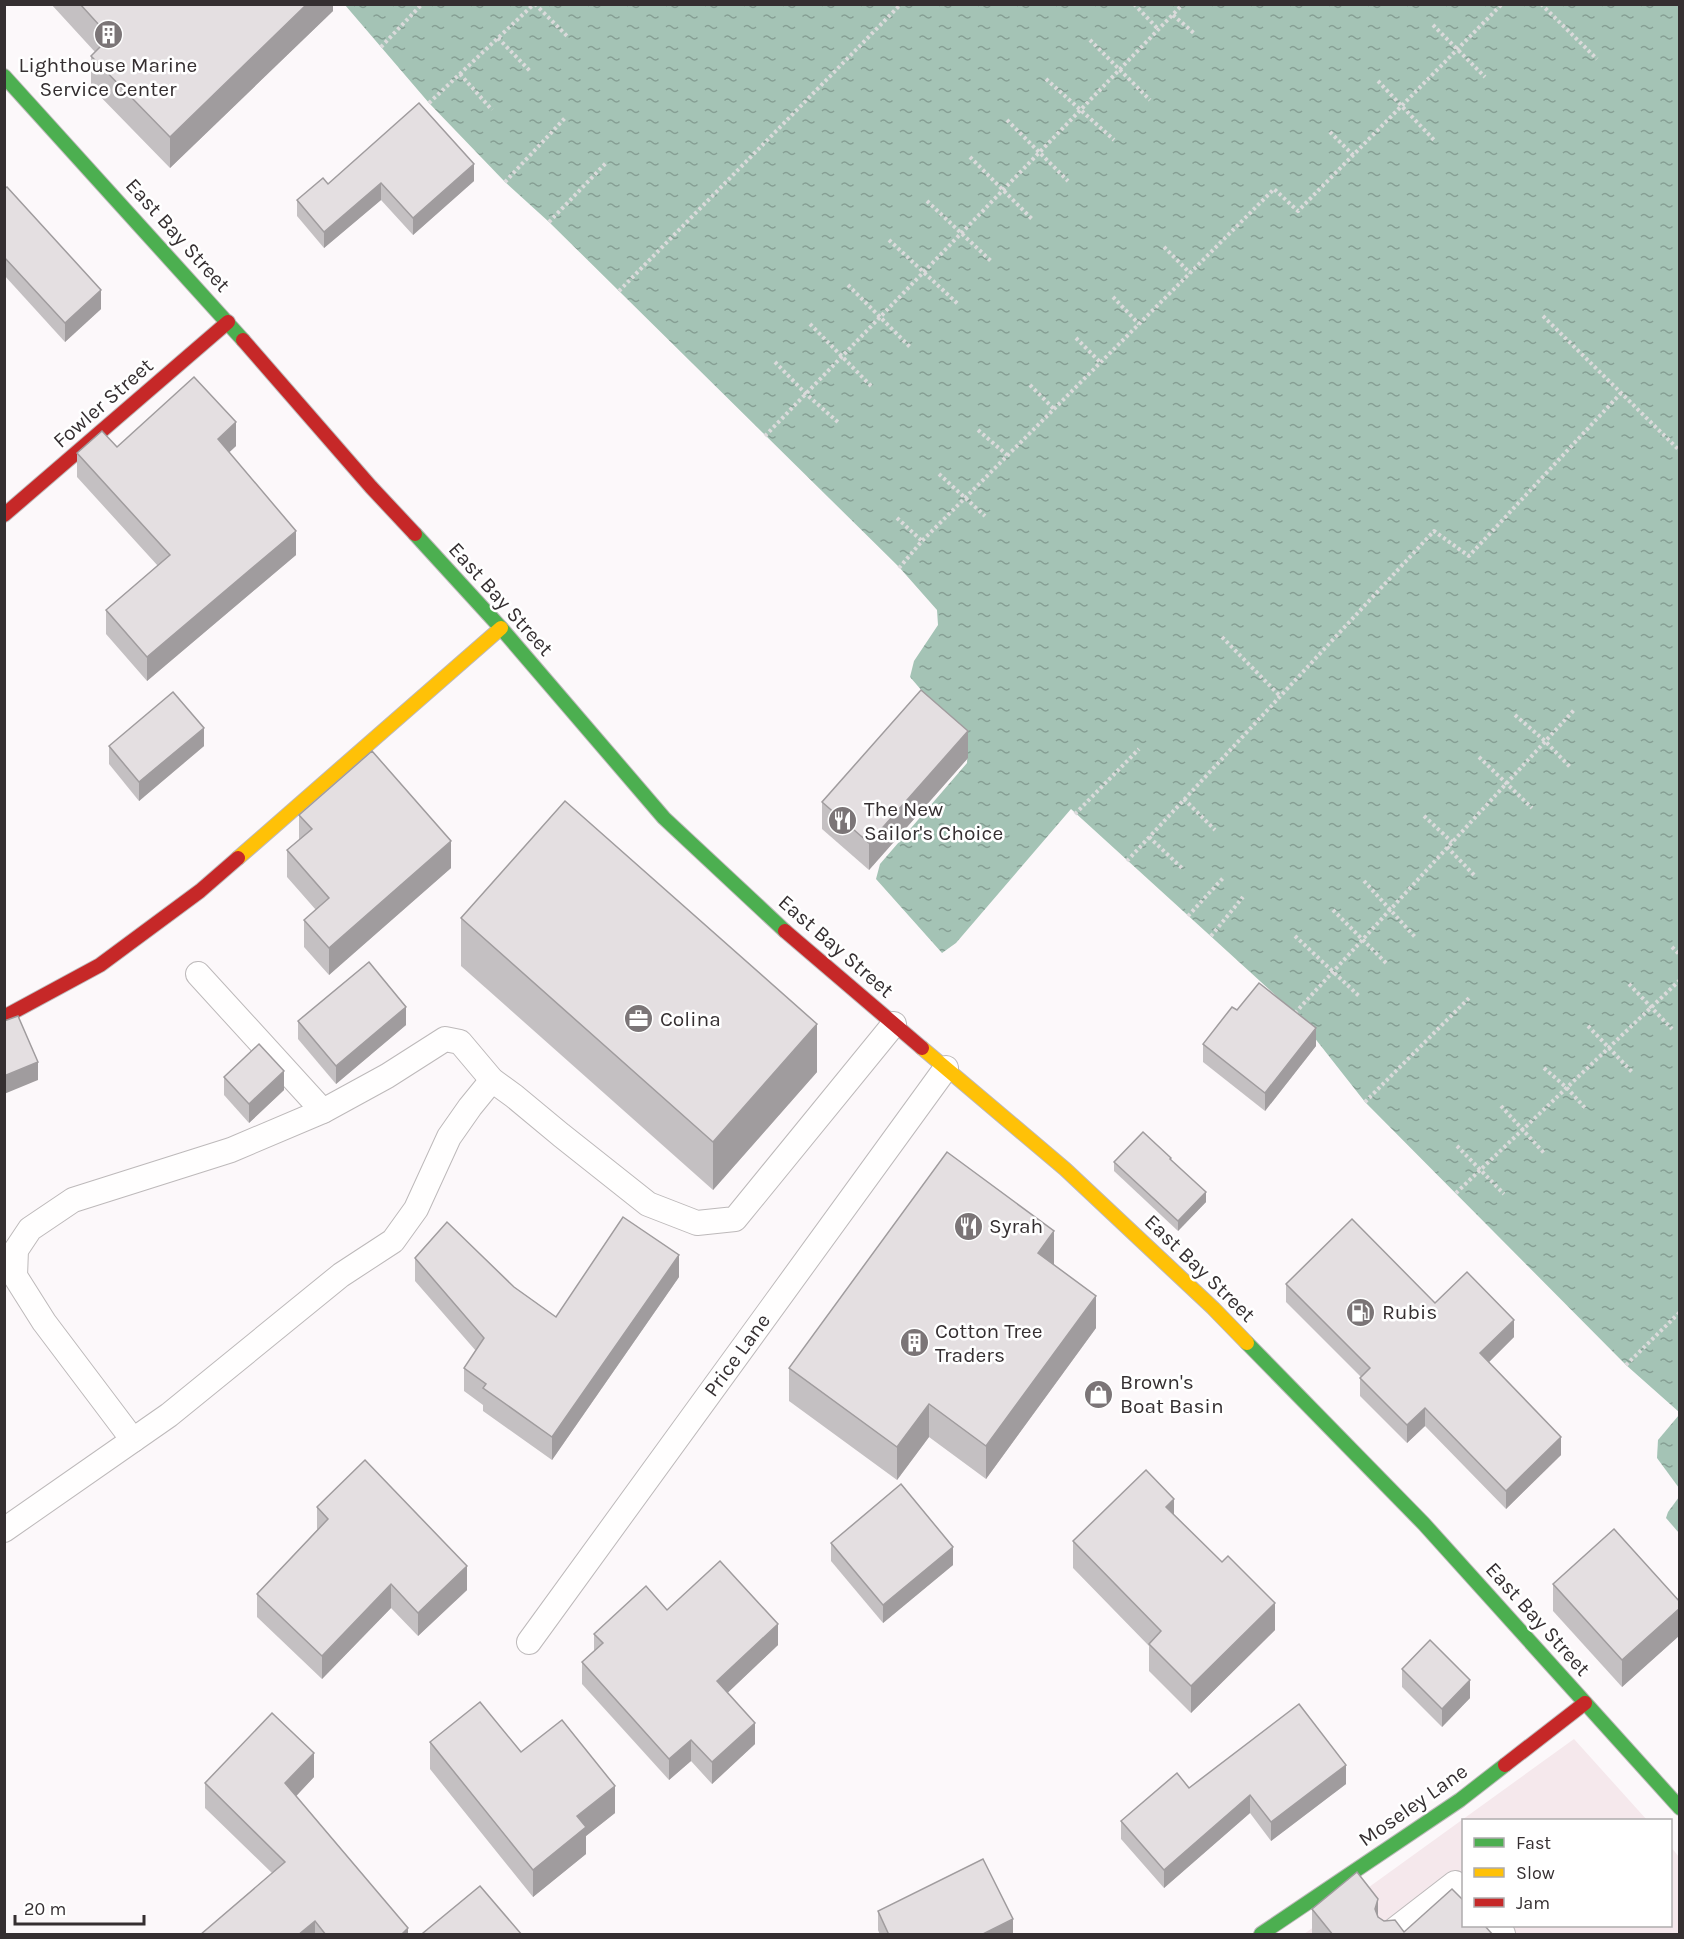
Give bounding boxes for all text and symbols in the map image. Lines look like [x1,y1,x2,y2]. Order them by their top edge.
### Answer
building icon: Lighthouse Marine Service Center [92,18,124,50]
place label: Lighthouse Marine Service Center [19,53,197,101]
street label: East Bay Street [121,173,235,297]
street label: Fowler Street [48,353,158,453]
street label: East Bay Street [444,537,558,661]
place label: The New Sailor's Choice [864,797,1003,845]
restaurant icon: The New Sailor's Choice [827,805,859,837]
street label: East Bay Street [774,890,898,1002]
office icon: Colina [623,1003,655,1035]
place label: Colina [660,1007,721,1031]
street label: East Bay Street [1140,1209,1260,1327]
restaurant icon: Syrah [952,1210,984,1242]
place label: Syrah [989,1214,1043,1238]
fuel station icon: Rubis [1345,1296,1377,1328]
place label: Rubis [1382,1300,1437,1324]
street label: Price Lane [699,1309,775,1401]
place label: Cotton Tree Traders [935,1319,1042,1367]
building icon: Cotton Tree Traders [898,1327,930,1359]
place label: Brown's Boat Basin [1120,1370,1224,1418]
shop icon: Brown's Boat Basin [1083,1378,1115,1410]
street label: East Bay Street [1481,1557,1595,1681]
street label: Moseley Lane [1354,1759,1472,1851]
legend [1462,1819,1672,1927]
text: Fast [1516,1832,1551,1854]
text: Slow [1516,1862,1555,1884]
scale bar [15,1888,144,1926]
text: Jam [1516,1892,1550,1914]
text: 20 m [24,1898,66,1920]

